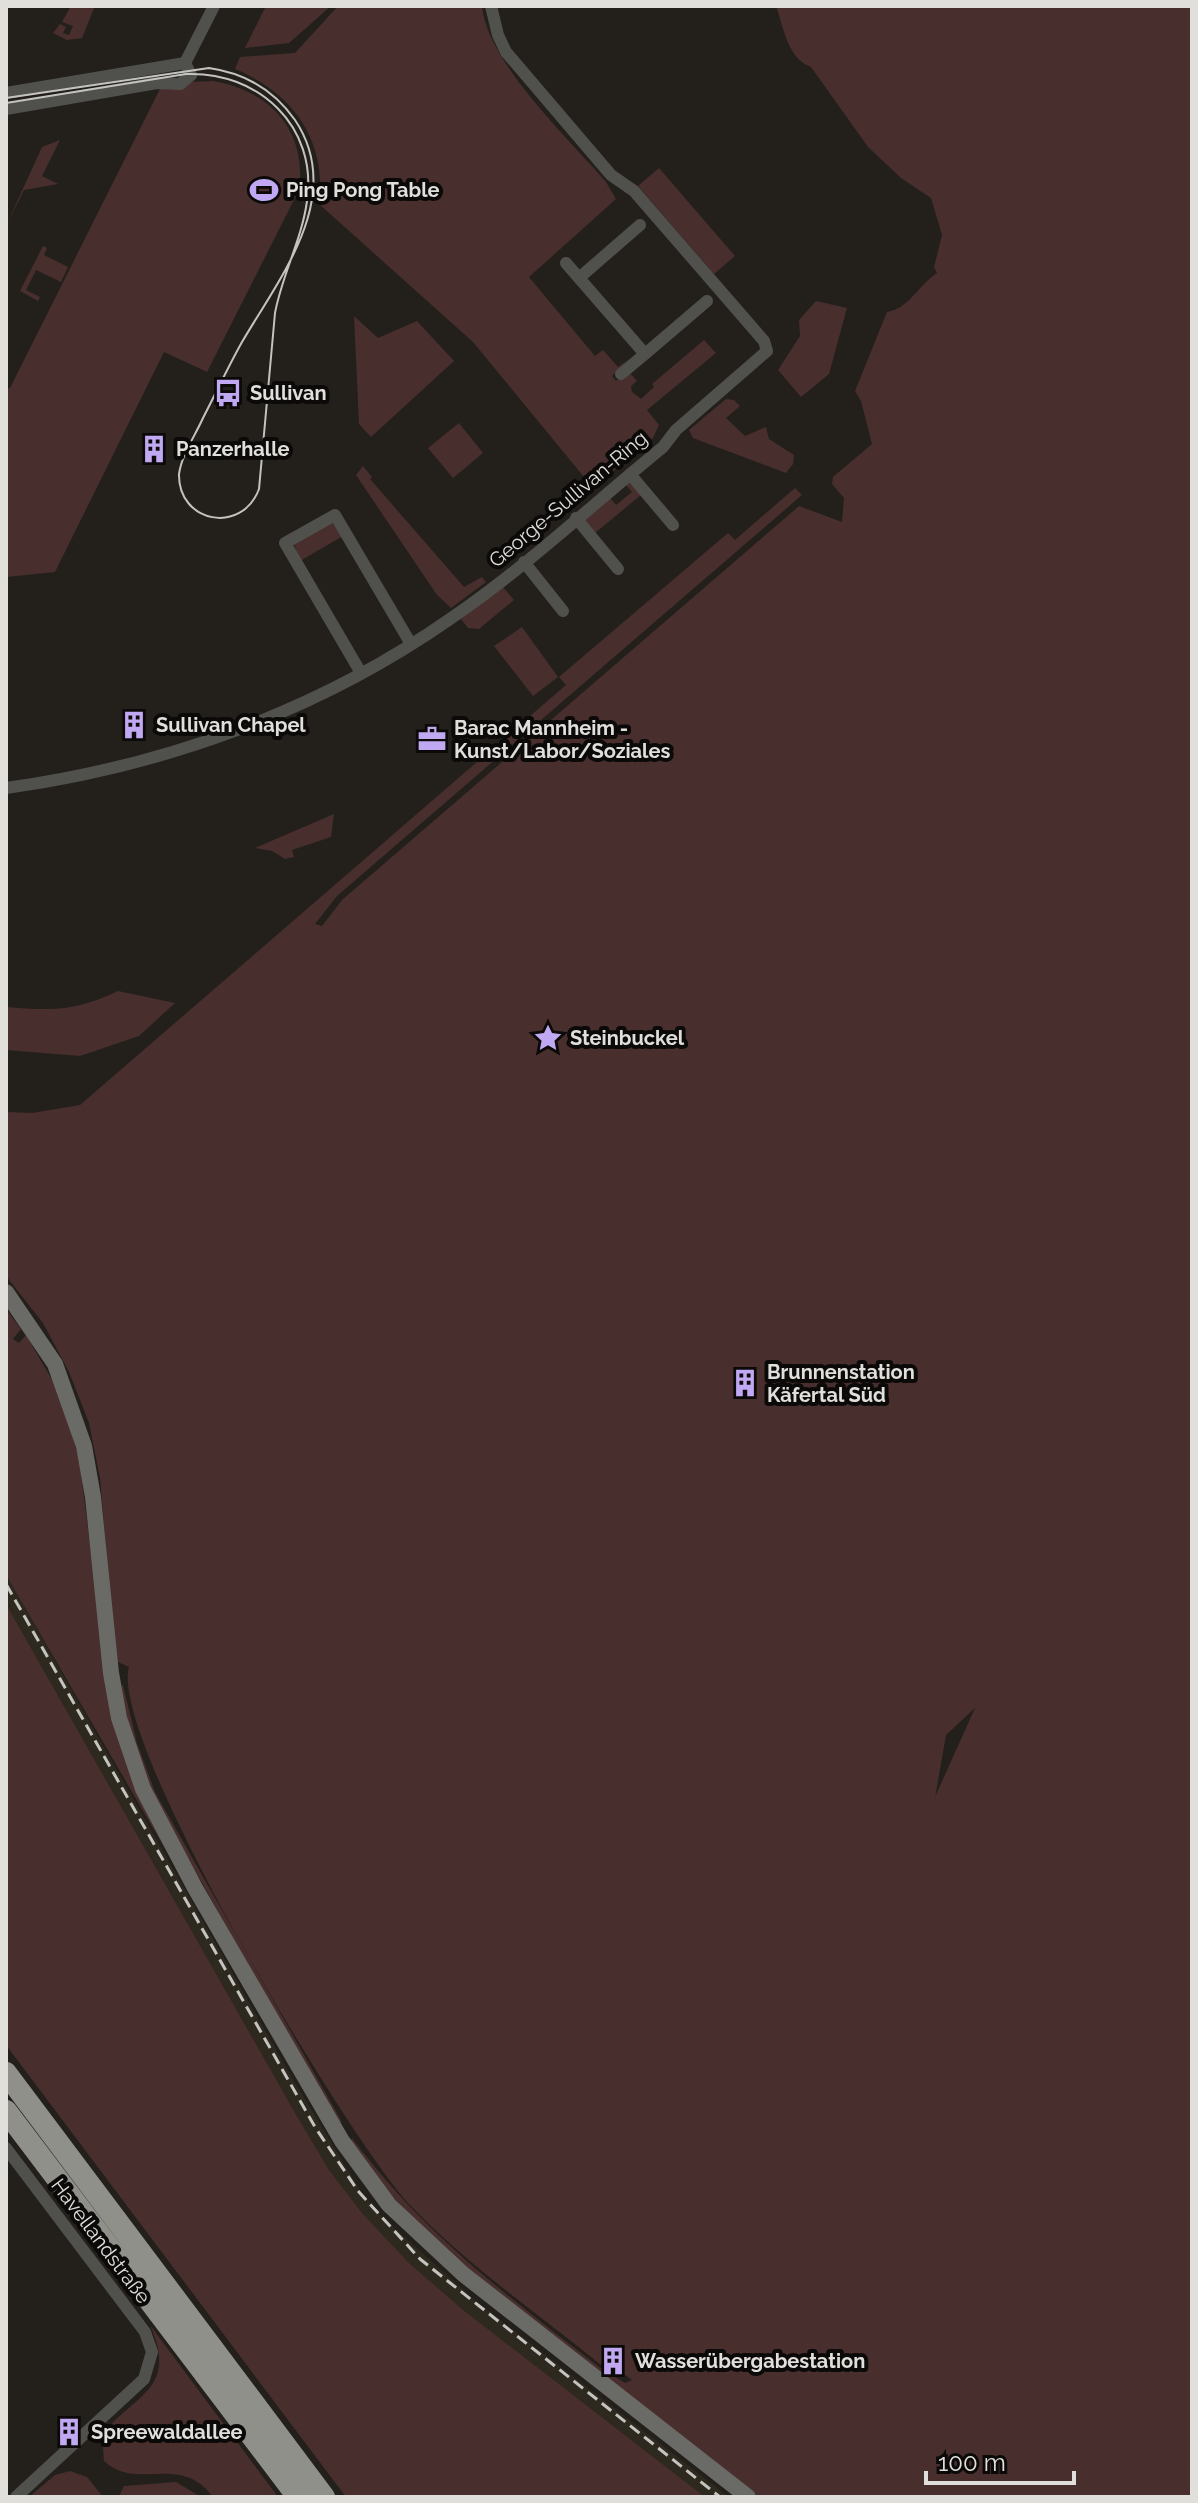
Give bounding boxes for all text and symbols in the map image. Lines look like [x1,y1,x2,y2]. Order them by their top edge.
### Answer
sports icon: Ping Pong Table [249,175,279,205]
place label: Ping Pong Table [286,178,440,202]
bus stop icon: Sullivan [213,378,243,408]
place label: Sullivan [250,381,327,405]
street label: George-Sullivan-Ring [484,426,652,572]
building icon: Panzerhalle [139,434,169,464]
place label: Panzerhalle [176,437,290,461]
building icon: Sullivan Chapel [119,710,149,740]
place label: Sullivan Chapel [156,713,306,737]
place label: Barac Mannheim - Kunst/Labor/Soziales [454,716,670,763]
office icon: Barac Mannheim - Kunst/Labor/Soziales [417,724,447,754]
place icon: Steinbuckel [533,1023,563,1053]
place label: Steinbuckel [570,1026,685,1050]
place label: Brunnenstation Käfertal Süd [767,1360,915,1407]
building icon: Brunnenstation Käfertal Süd [730,1368,760,1398]
street label: Havellandstraße [46,2174,156,2308]
building icon: Wasserübergabestation [598,2346,628,2376]
place label: Wasserübergabestation [635,2349,865,2373]
building icon: Spreewaldallee [54,2417,84,2447]
place label: Spreewaldallee [91,2420,243,2444]
scale bar [926,2435,1074,2485]
text: 100 m [938,2448,1006,2477]

